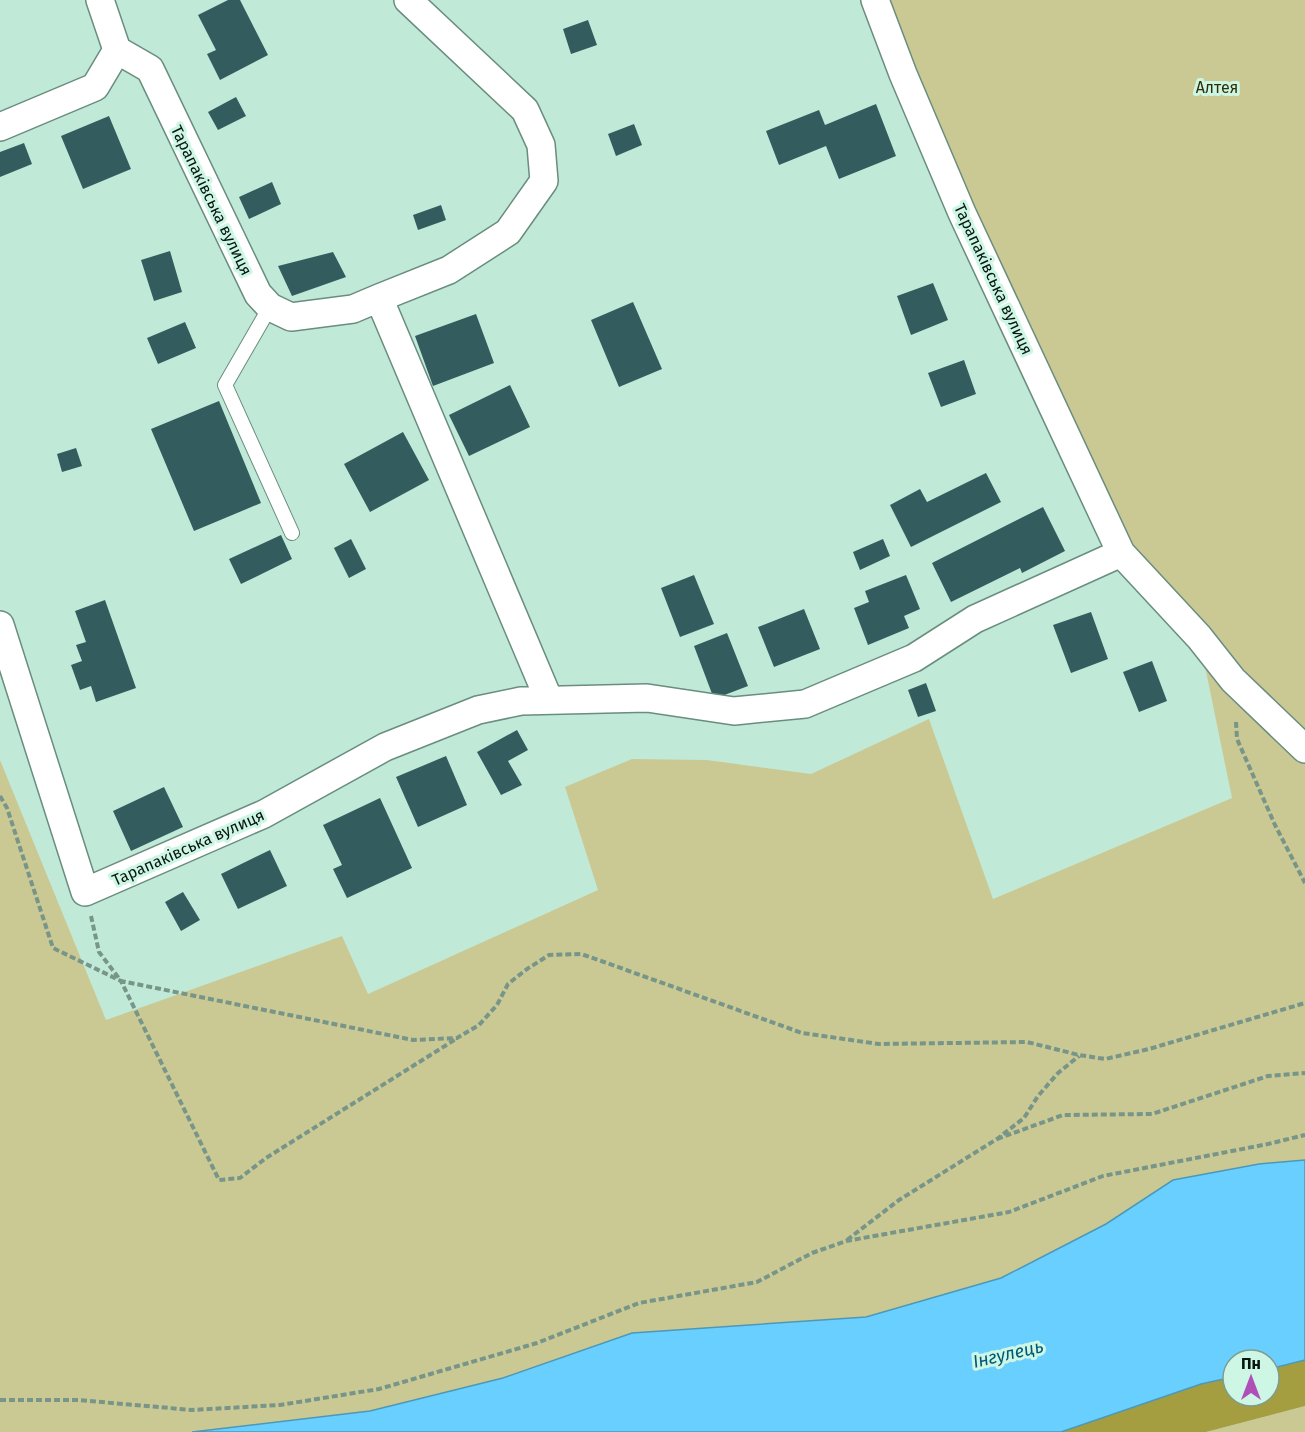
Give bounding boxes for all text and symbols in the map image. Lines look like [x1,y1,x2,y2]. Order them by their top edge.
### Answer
park label: Алтея [1196,78,1238,97]
street label: Тарапаківська вулиця [167,122,256,278]
street label: Тарапаківська вулиця [950,201,1037,358]
street label: Тарапаківська вулиця [109,805,267,890]
water label: Інгулець [971,1335,1045,1373]
north arrow [1221,1348,1281,1408]
text: Пн [1241,1354,1261,1373]

